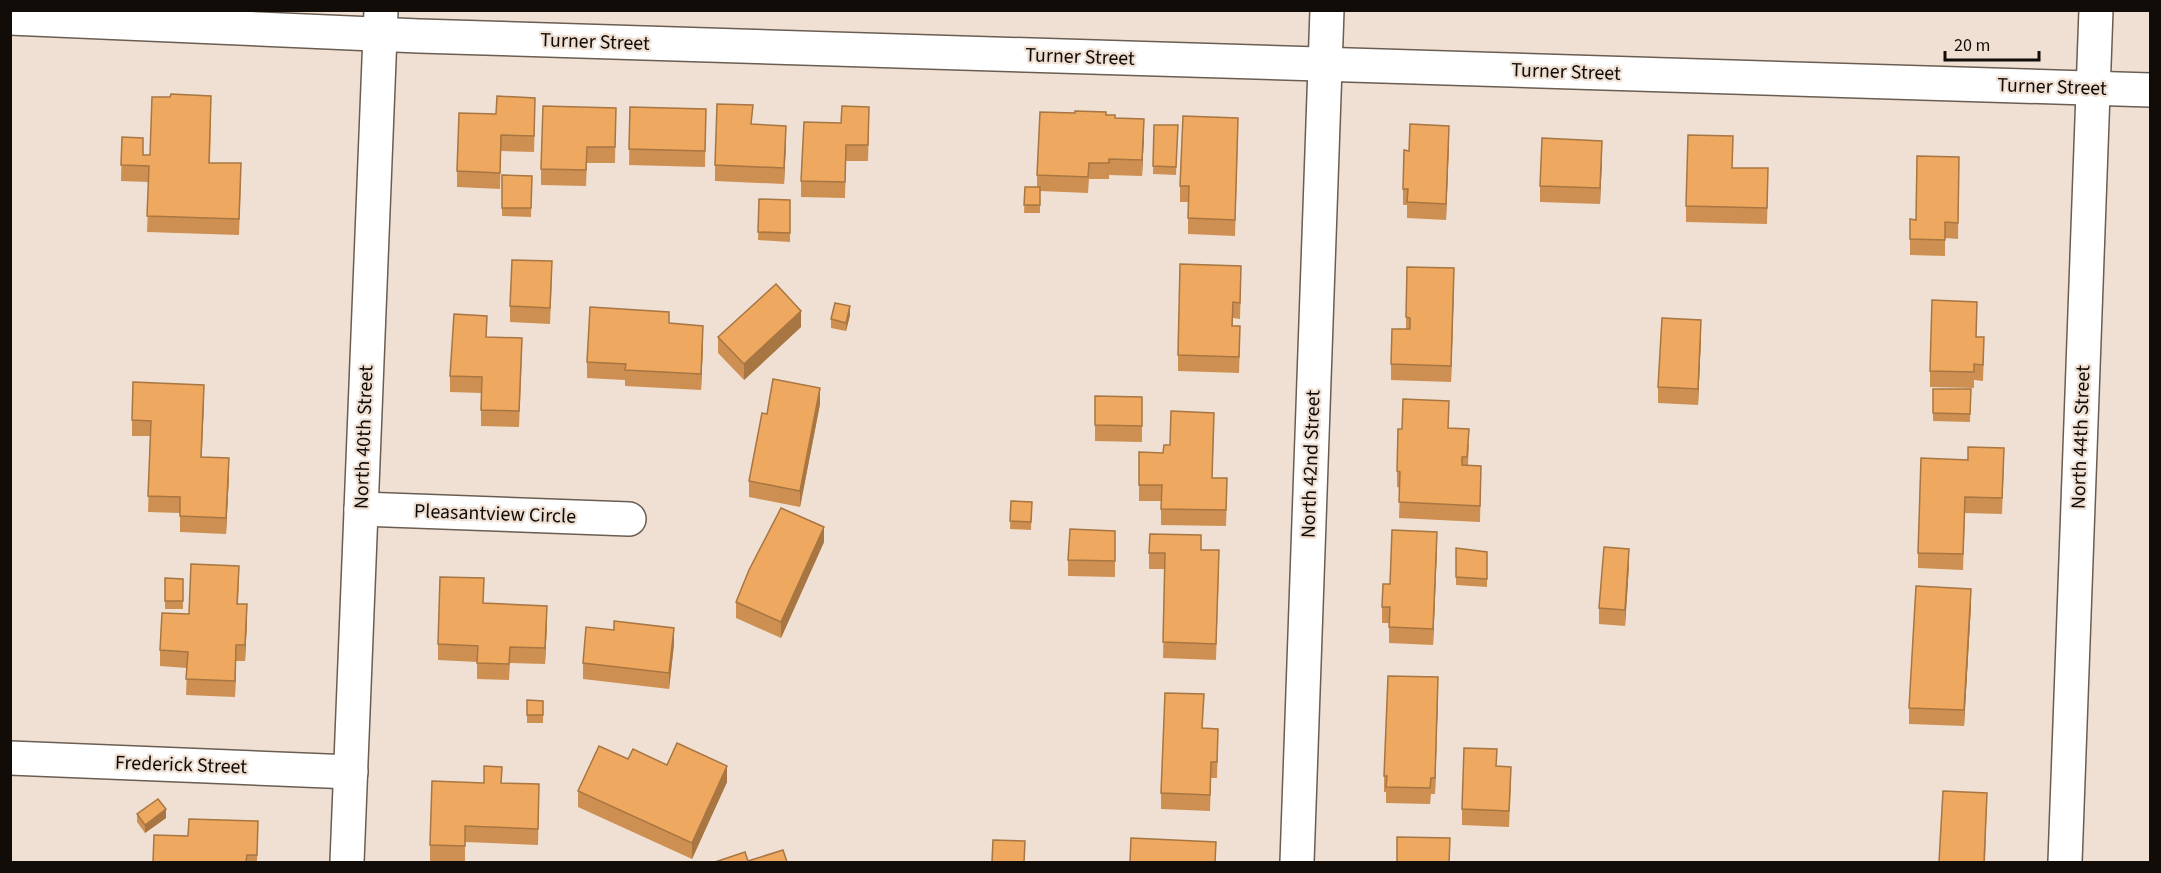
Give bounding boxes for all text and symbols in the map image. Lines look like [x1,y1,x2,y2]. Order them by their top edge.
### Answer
scale bar [1945,24,2040,62]
street label: Turner Street [540,26,650,58]
text: 20 m [1954,33,1990,58]
street label: Turner Street [1025,41,1135,73]
street label: Turner Street [1511,56,1621,88]
street label: Turner Street [1997,71,2107,103]
street label: North 40th Street [347,364,381,509]
street label: North 44th Street [2064,364,2098,509]
street label: North 42nd Street [1294,389,1328,539]
street label: Pleasantview Circle [413,497,577,531]
street label: Frederick Street [114,749,248,781]

